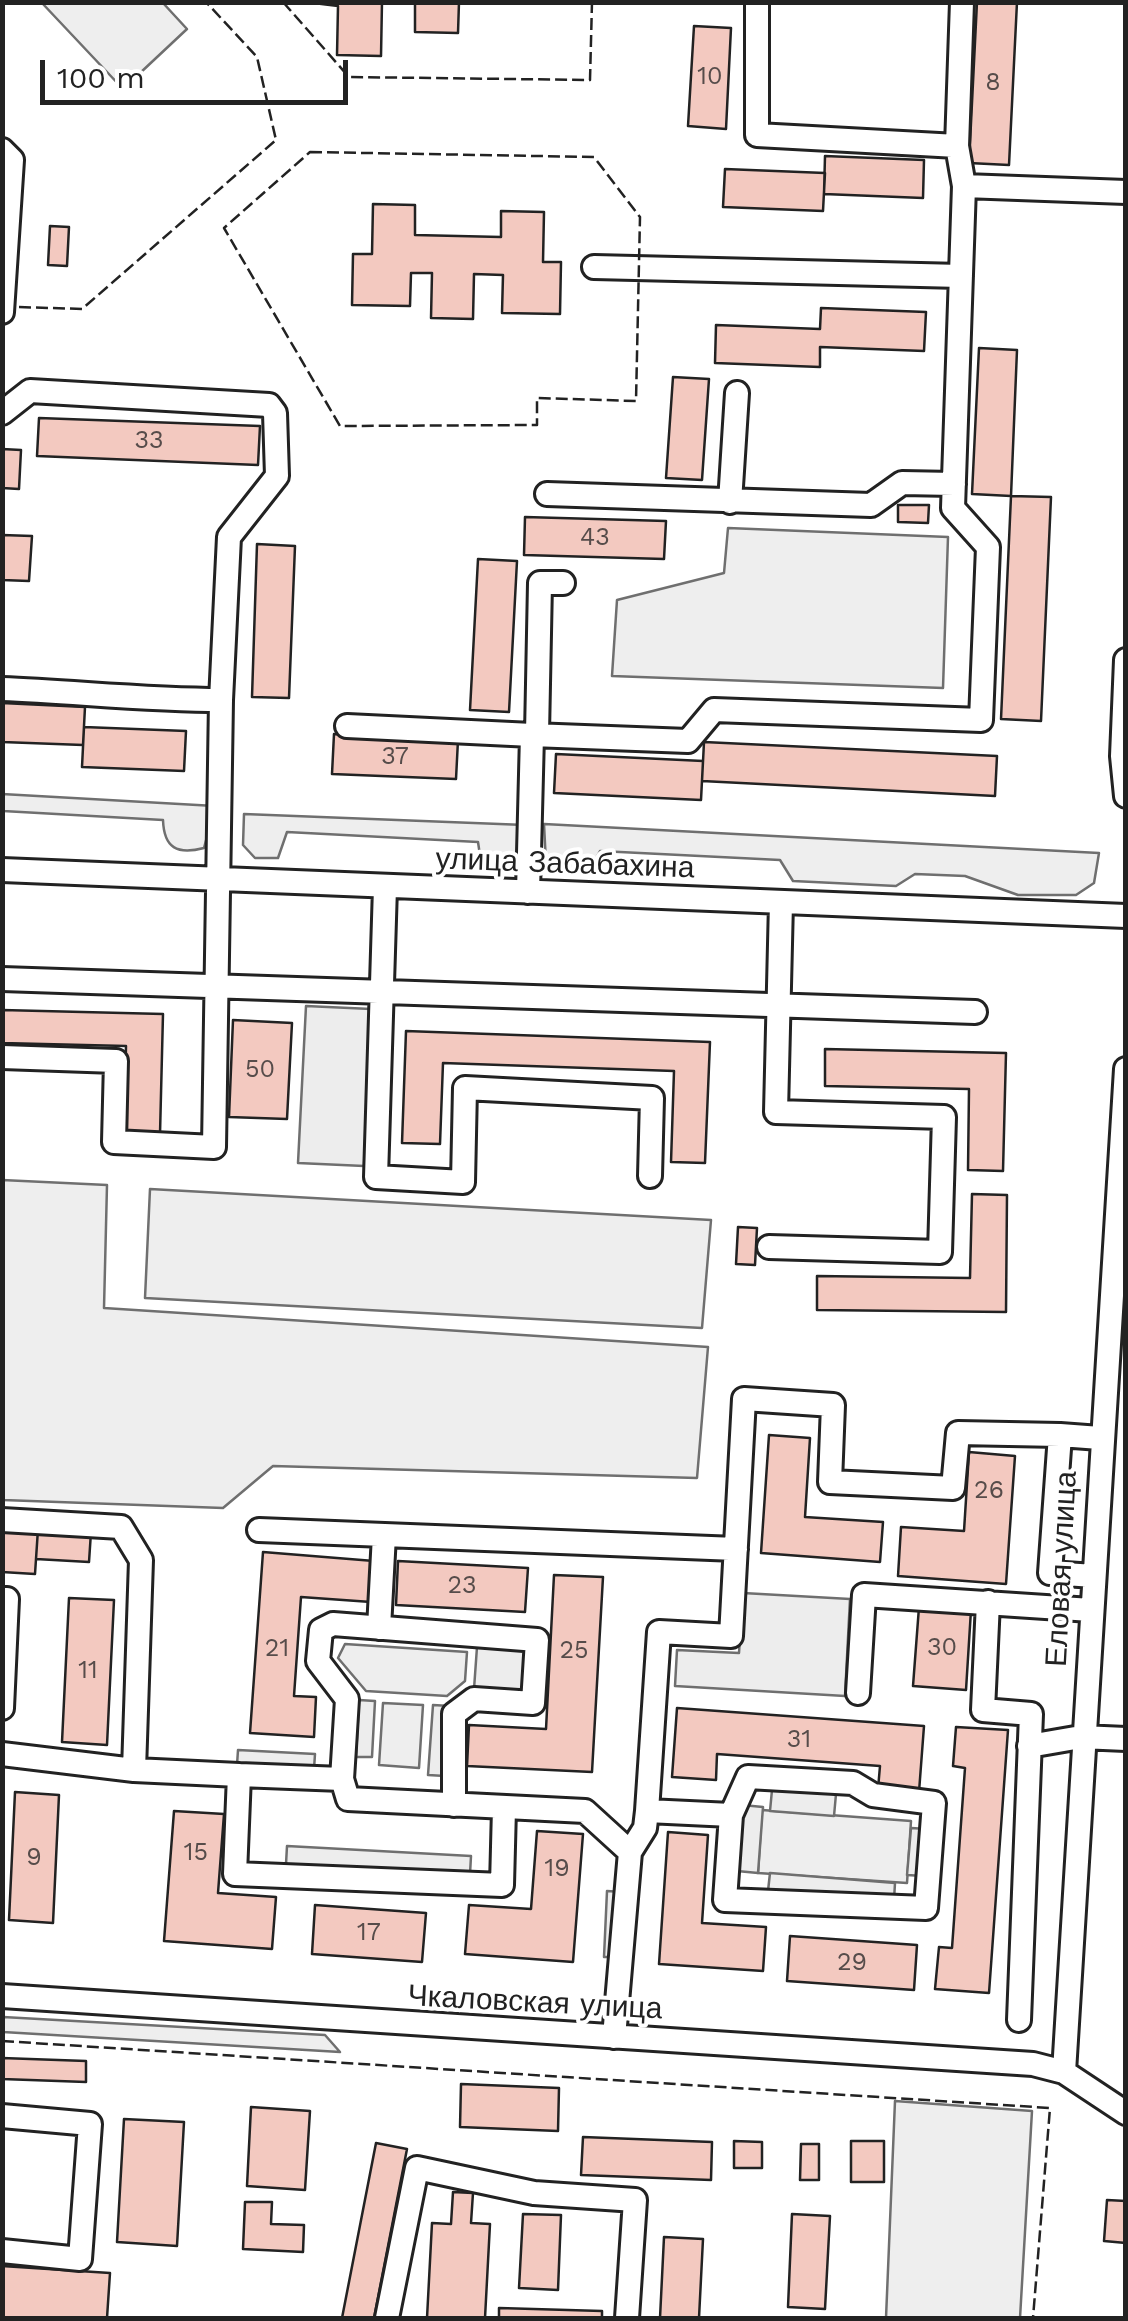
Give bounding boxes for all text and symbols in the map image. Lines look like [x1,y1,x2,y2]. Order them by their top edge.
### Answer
scale bar [45,40,352,102]
text: 100 m [57,60,145,95]
house number: 10 [697,62,723,92]
house number: 8 [985,68,1001,98]
house number: 33 [134,426,164,456]
house number: 43 [580,523,610,553]
house number: 37 [381,742,409,772]
street label: улица Забабахина [435,841,695,887]
house number: 50 [245,1055,275,1085]
street label: Еловая улица [1039,1470,1085,1668]
house number: 26 [974,1476,1004,1506]
house number: 23 [447,1571,477,1601]
house number: 30 [927,1633,957,1663]
house number: 21 [265,1634,289,1664]
house number: 25 [559,1636,589,1666]
house number: 11 [78,1656,98,1686]
house number: 31 [787,1725,811,1755]
house number: 15 [184,1838,208,1868]
house number: 9 [26,1843,42,1873]
house number: 19 [544,1854,570,1884]
house number: 17 [357,1918,381,1948]
house number: 29 [837,1948,867,1978]
street label: Чкаловская улица [407,1978,663,2028]

